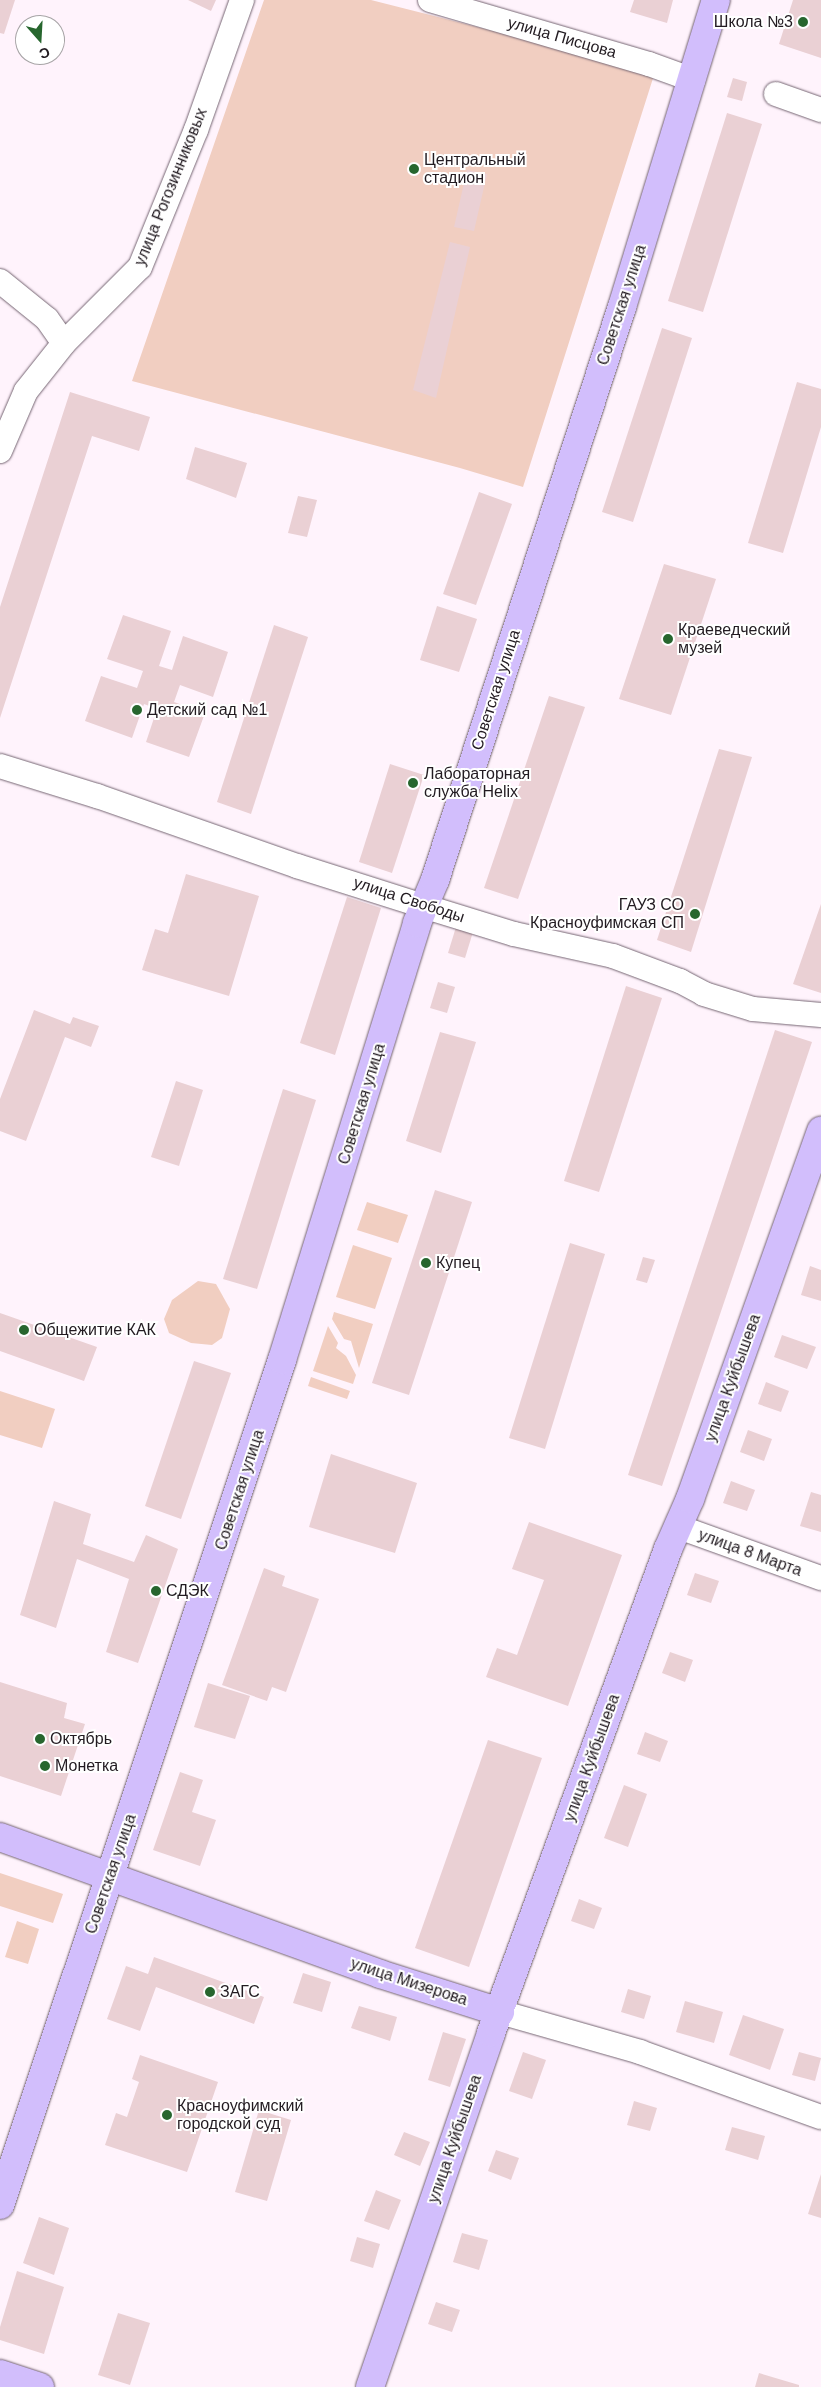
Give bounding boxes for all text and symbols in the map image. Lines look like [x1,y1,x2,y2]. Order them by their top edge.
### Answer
place label: Школа №3 [714,12,793,32]
street label: улица Писцова [506,13,618,63]
north arrow [15,15,65,65]
marker: Школа №3 [797,16,809,28]
text: С [37,44,52,62]
street label: улица Рогозинниковых [131,105,211,269]
place label: Центральный стадион [424,150,526,188]
marker: Центральный стадион [408,163,420,175]
street label: Советская улица [593,242,651,368]
place label: Краеведческий музей [678,620,790,658]
street label: Советская улица [467,627,525,753]
marker: Краеведческий музей [662,633,674,645]
place label: Детский сад №1 [147,700,267,720]
marker: Детский сад №1 [131,704,143,716]
place label: Лабораторная служба Helix [424,764,530,802]
marker: Лабораторная служба Helix [406,776,420,790]
street label: улица Свободы [351,873,467,927]
place label: ГАУЗ СО Красноуфимская СП [530,895,684,933]
marker: ГАУЗ СО Красноуфимская СП [688,907,702,921]
street label: Советская улица [334,1041,390,1167]
place label: Купец [436,1253,480,1273]
marker: Купец [420,1257,432,1269]
street label: улица Куйбышева [701,1312,765,1444]
place label: Общежитие КАК [34,1320,156,1340]
marker: Общежитие КАК [18,1324,30,1336]
street label: Советская улица [211,1427,269,1553]
street label: улица 8 Марта [696,1525,804,1581]
place label: СДЭК [166,1581,209,1601]
marker: СДЭК [150,1585,162,1597]
street label: улица Куйбышева [560,1692,624,1824]
place label: Октябрь [50,1729,112,1749]
marker: Октябрь [34,1733,46,1745]
place label: Монетка [55,1756,118,1776]
marker: Монетка [39,1760,51,1772]
street label: Советская улица [81,1811,141,1937]
street label: улица Мизерова [348,1954,470,2010]
place label: ЗАГС [220,1982,260,2002]
marker: ЗАГС [204,1986,216,1998]
street label: улица Куйбышева [424,2072,486,2206]
place label: Красноуфимский городской суд [177,2096,303,2134]
marker: Красноуфимский городской суд [161,2109,173,2121]

